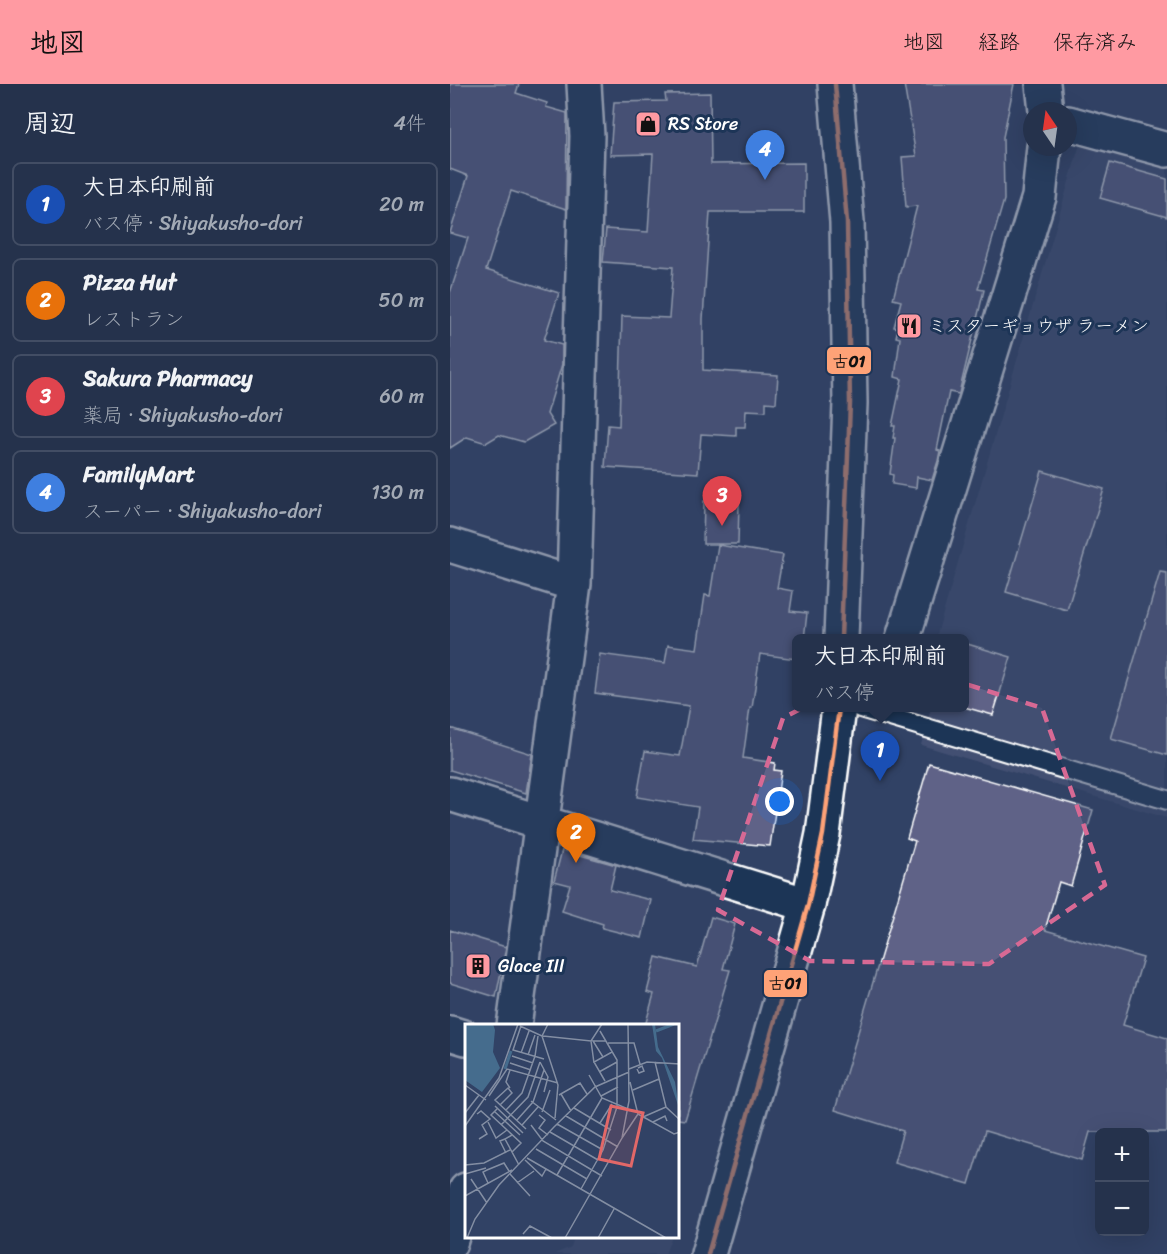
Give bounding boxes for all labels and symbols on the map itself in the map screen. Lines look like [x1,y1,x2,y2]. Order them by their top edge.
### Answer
north arrow [1023,102,1077,156]
place label: RS Store [668,108,738,140]
shop icon: RS Store [633,109,663,139]
pin: 4 [746,130,784,180]
place label: ミスターギョウザ ラーメン [928,310,1149,342]
restaurant icon: ミスターギョウザ ラーメン [894,311,924,341]
line badge: 古01 [826,346,872,375]
text: 古01 [833,347,866,376]
pin: 3 [702,476,742,526]
pin: 1 [860,732,900,781]
your location [765,787,794,816]
pin: 2 [556,814,596,863]
place label: Glace III [498,950,565,982]
building icon: Glace III [463,951,493,981]
line badge: 古01 [763,969,808,998]
text: 古01 [769,969,802,998]
inset map [465,1024,680,1239]

